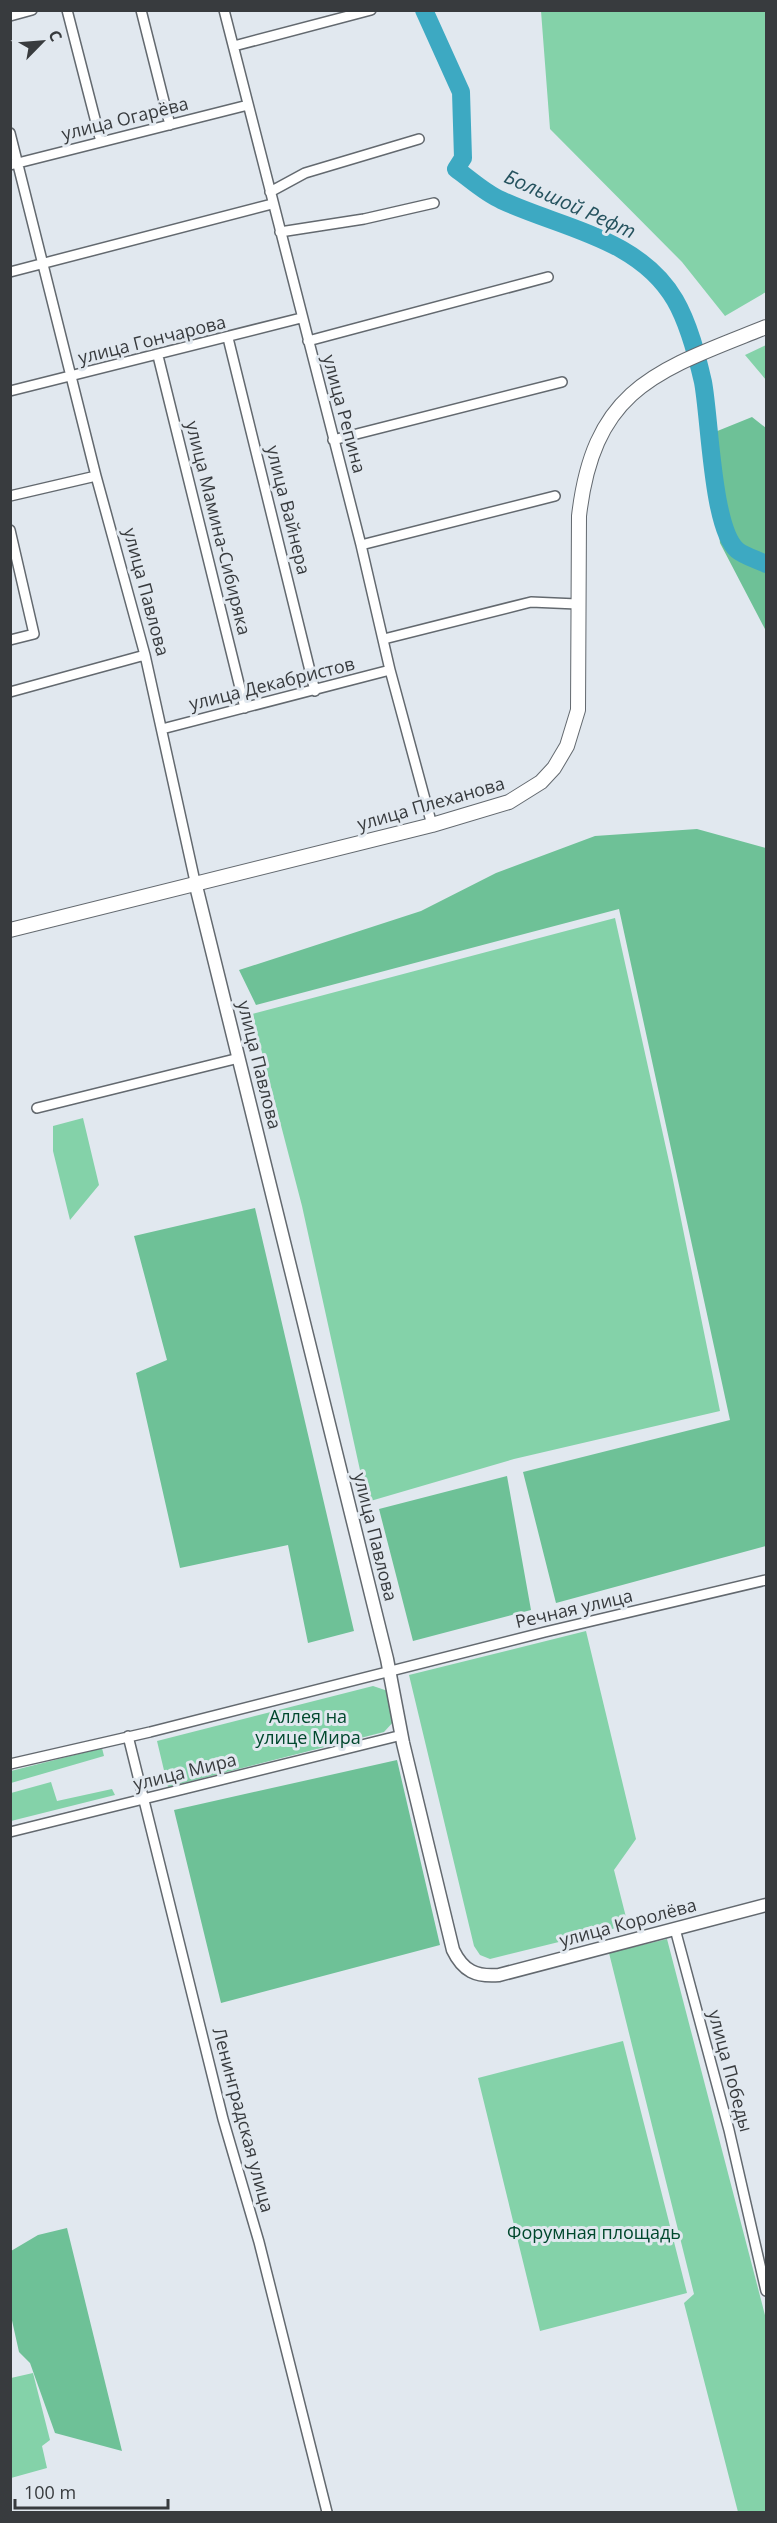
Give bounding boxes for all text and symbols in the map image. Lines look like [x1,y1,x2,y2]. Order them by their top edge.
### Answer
north arrow [12,12,72,72]
text: С [43,26,68,45]
street label: улица Огарёва [59,91,191,145]
water label: Большой Рефт [500,163,640,245]
street label: улица Гончарова [75,309,228,369]
street label: улица Репина [318,352,372,476]
street label: улица Мамина-Сибиряка [181,418,257,637]
street label: улица Вайнера [261,443,317,577]
street label: улица Павлова [118,525,176,658]
street label: улица Декабристов [186,651,357,715]
street label: улица Плеханова [354,771,507,836]
street label: улица Павлова [232,998,288,1132]
street label: улица Павлова [348,1470,404,1604]
street label: Речная улица [513,1583,635,1633]
park label: Аллея на улице Мира [255,1704,361,1749]
street label: улица Мира [131,1747,239,1795]
street label: улица Королёва [556,1892,699,1952]
street label: улица Победы [703,2007,759,2135]
street label: Ленинградская улица [208,2025,280,2215]
park label: Форумная площадь [507,2220,681,2244]
scale bar [15,2472,168,2510]
text: 100 m [24,2480,76,2504]

